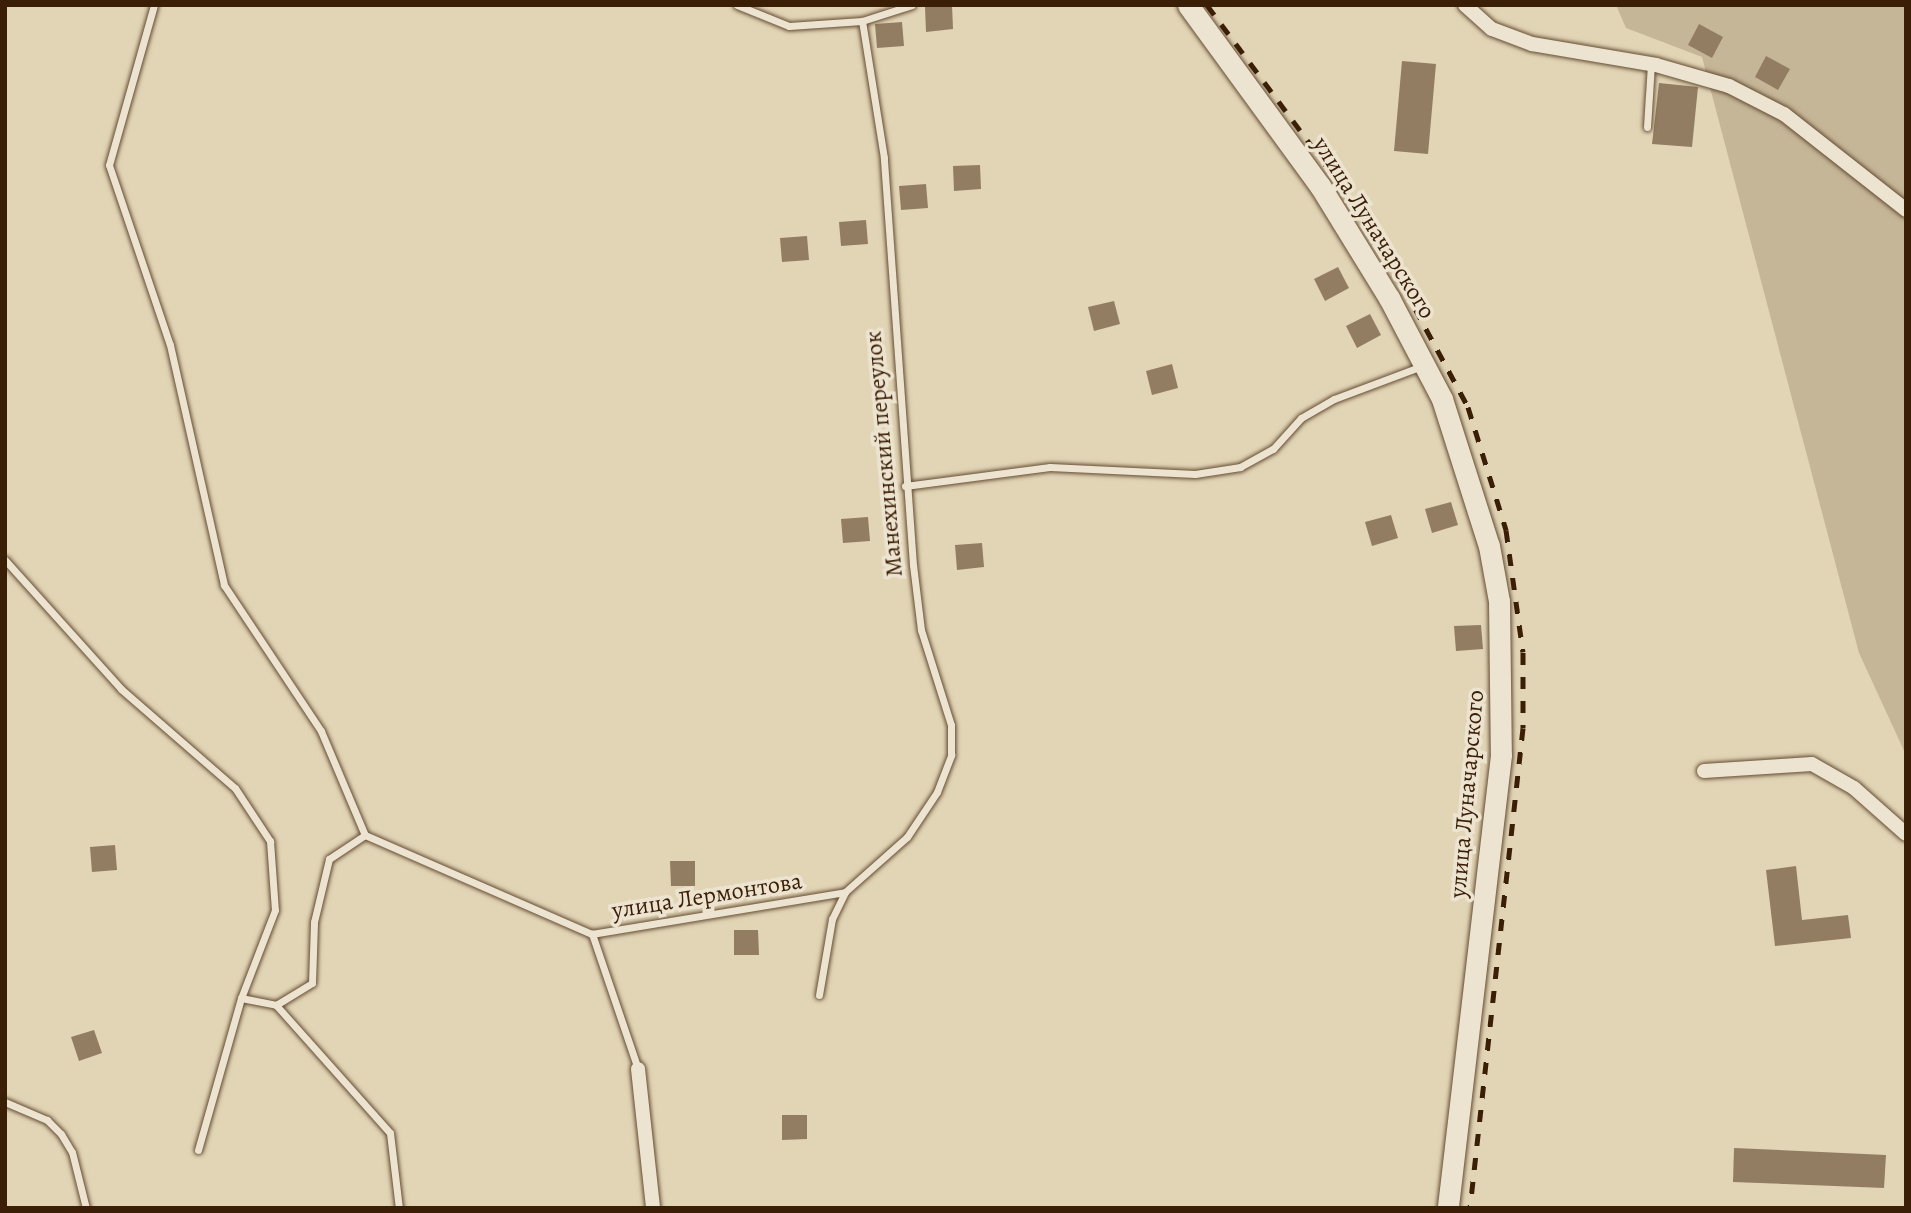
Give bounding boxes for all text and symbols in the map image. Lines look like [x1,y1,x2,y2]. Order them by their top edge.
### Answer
street label: улица Луначарского [1306,132,1442,324]
street label: Манехинский переулок [859,330,909,578]
street label: улица Луначарского [1444,689,1490,899]
street label: улица Лермонтова [610,867,804,925]

